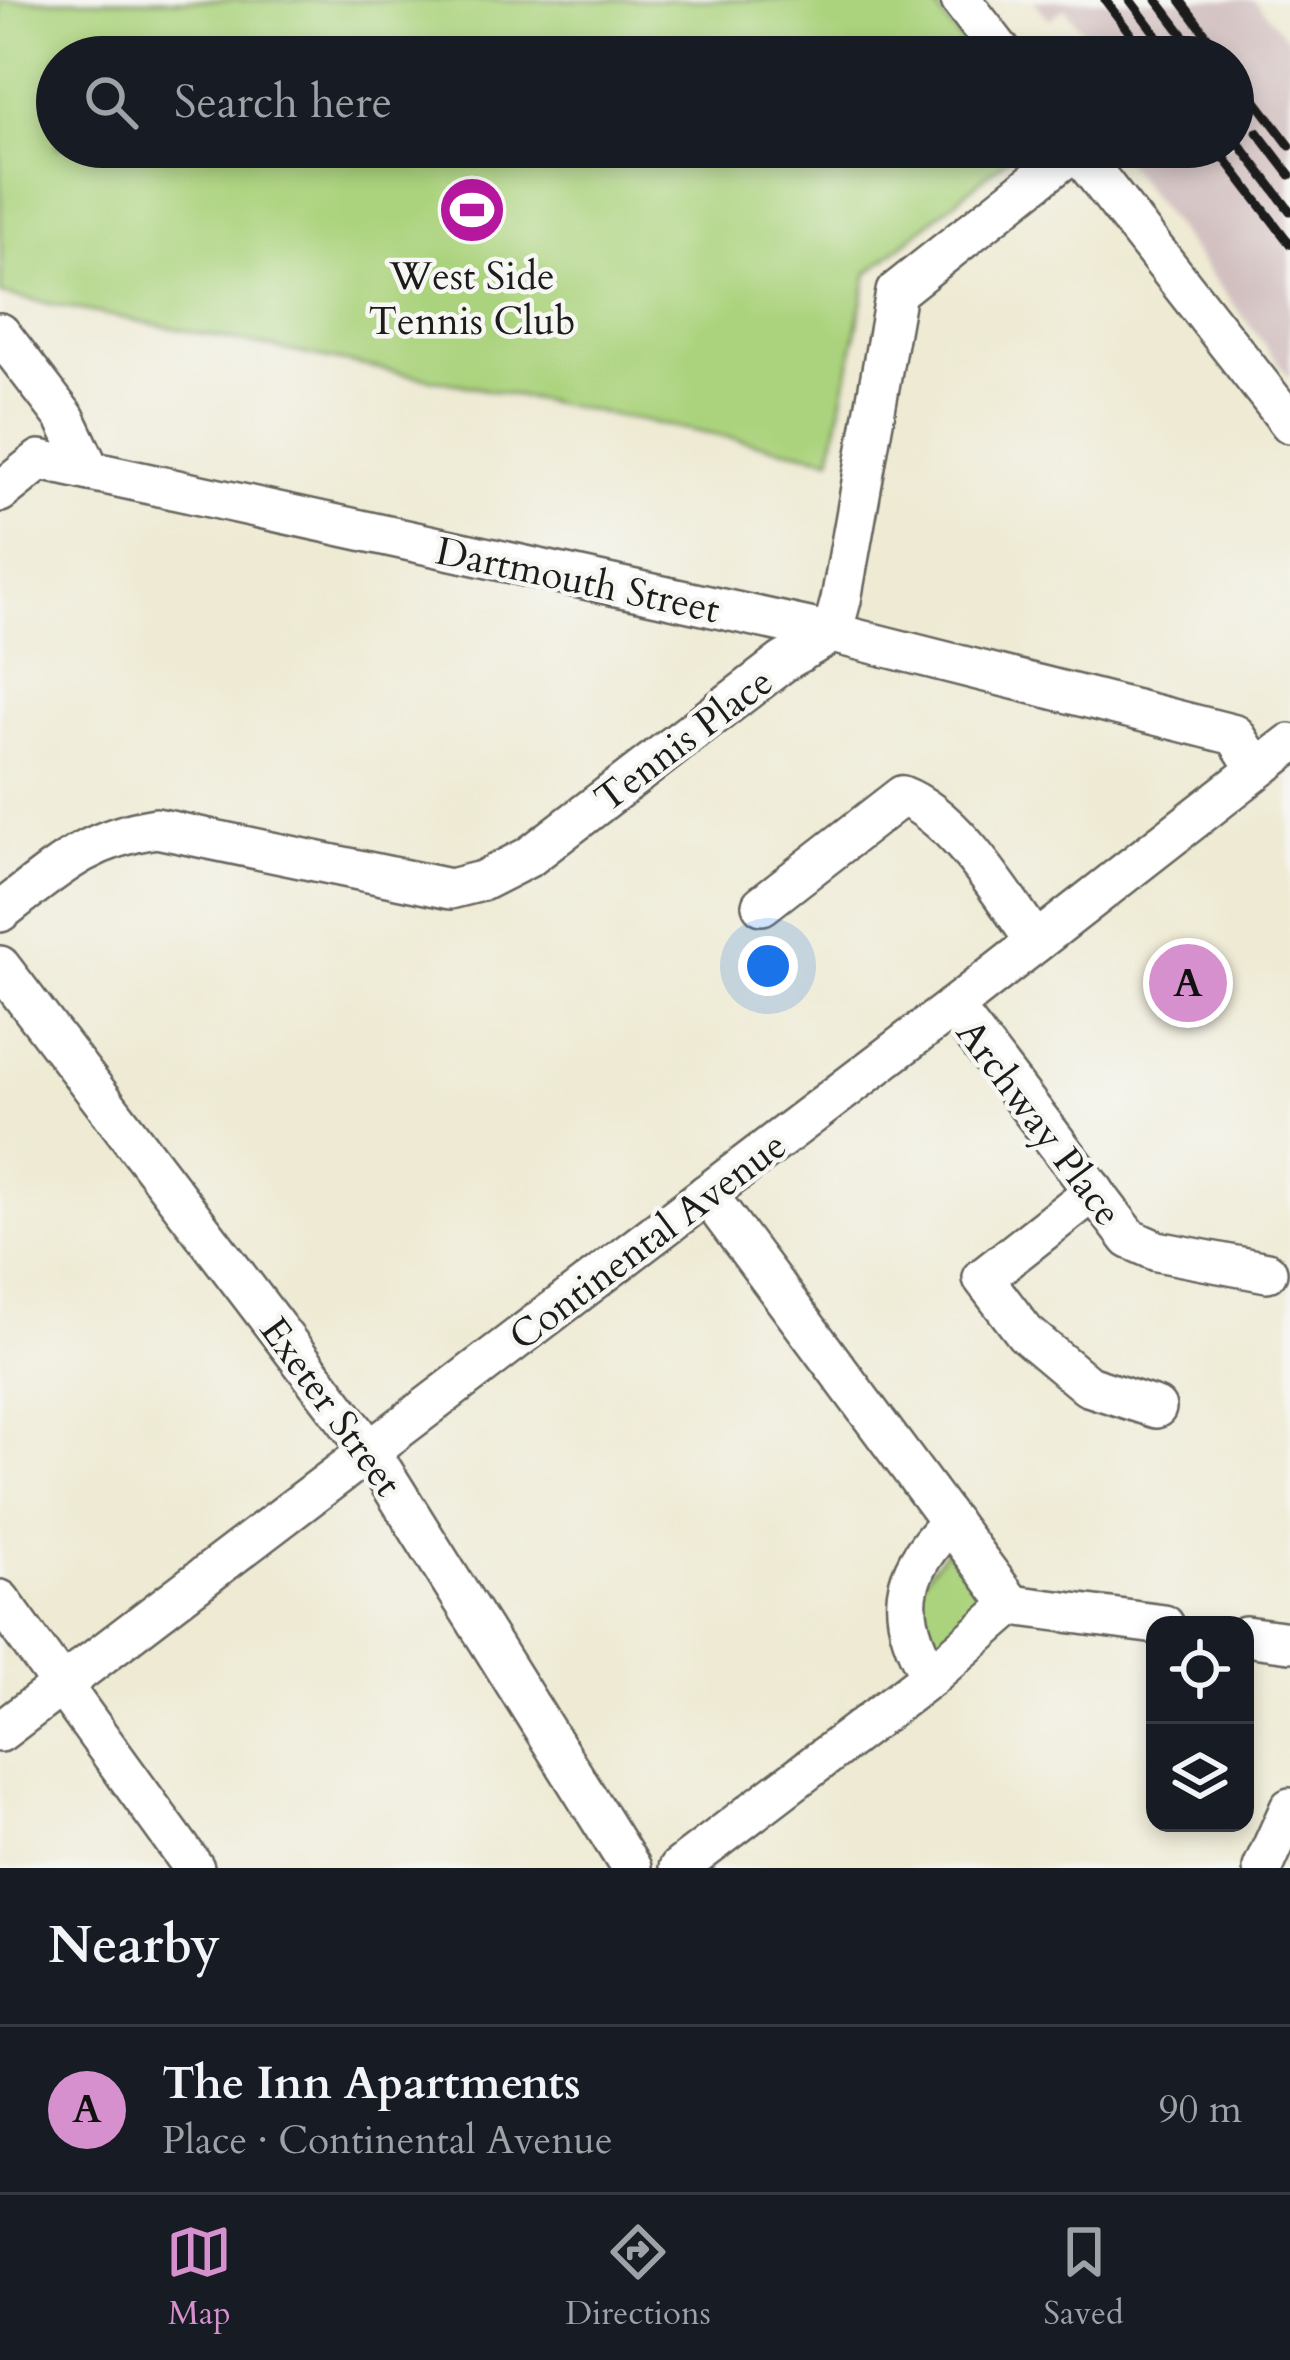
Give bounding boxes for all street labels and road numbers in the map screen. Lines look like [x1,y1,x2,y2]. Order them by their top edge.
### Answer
street label: Dartmouth Street [431,525,724,636]
street label: Tennis Place [584,656,784,825]
street label: Archway Place [944,1009,1134,1237]
street label: Continental Avenue [498,1119,797,1363]
street label: Exeter Street [248,1306,414,1507]

